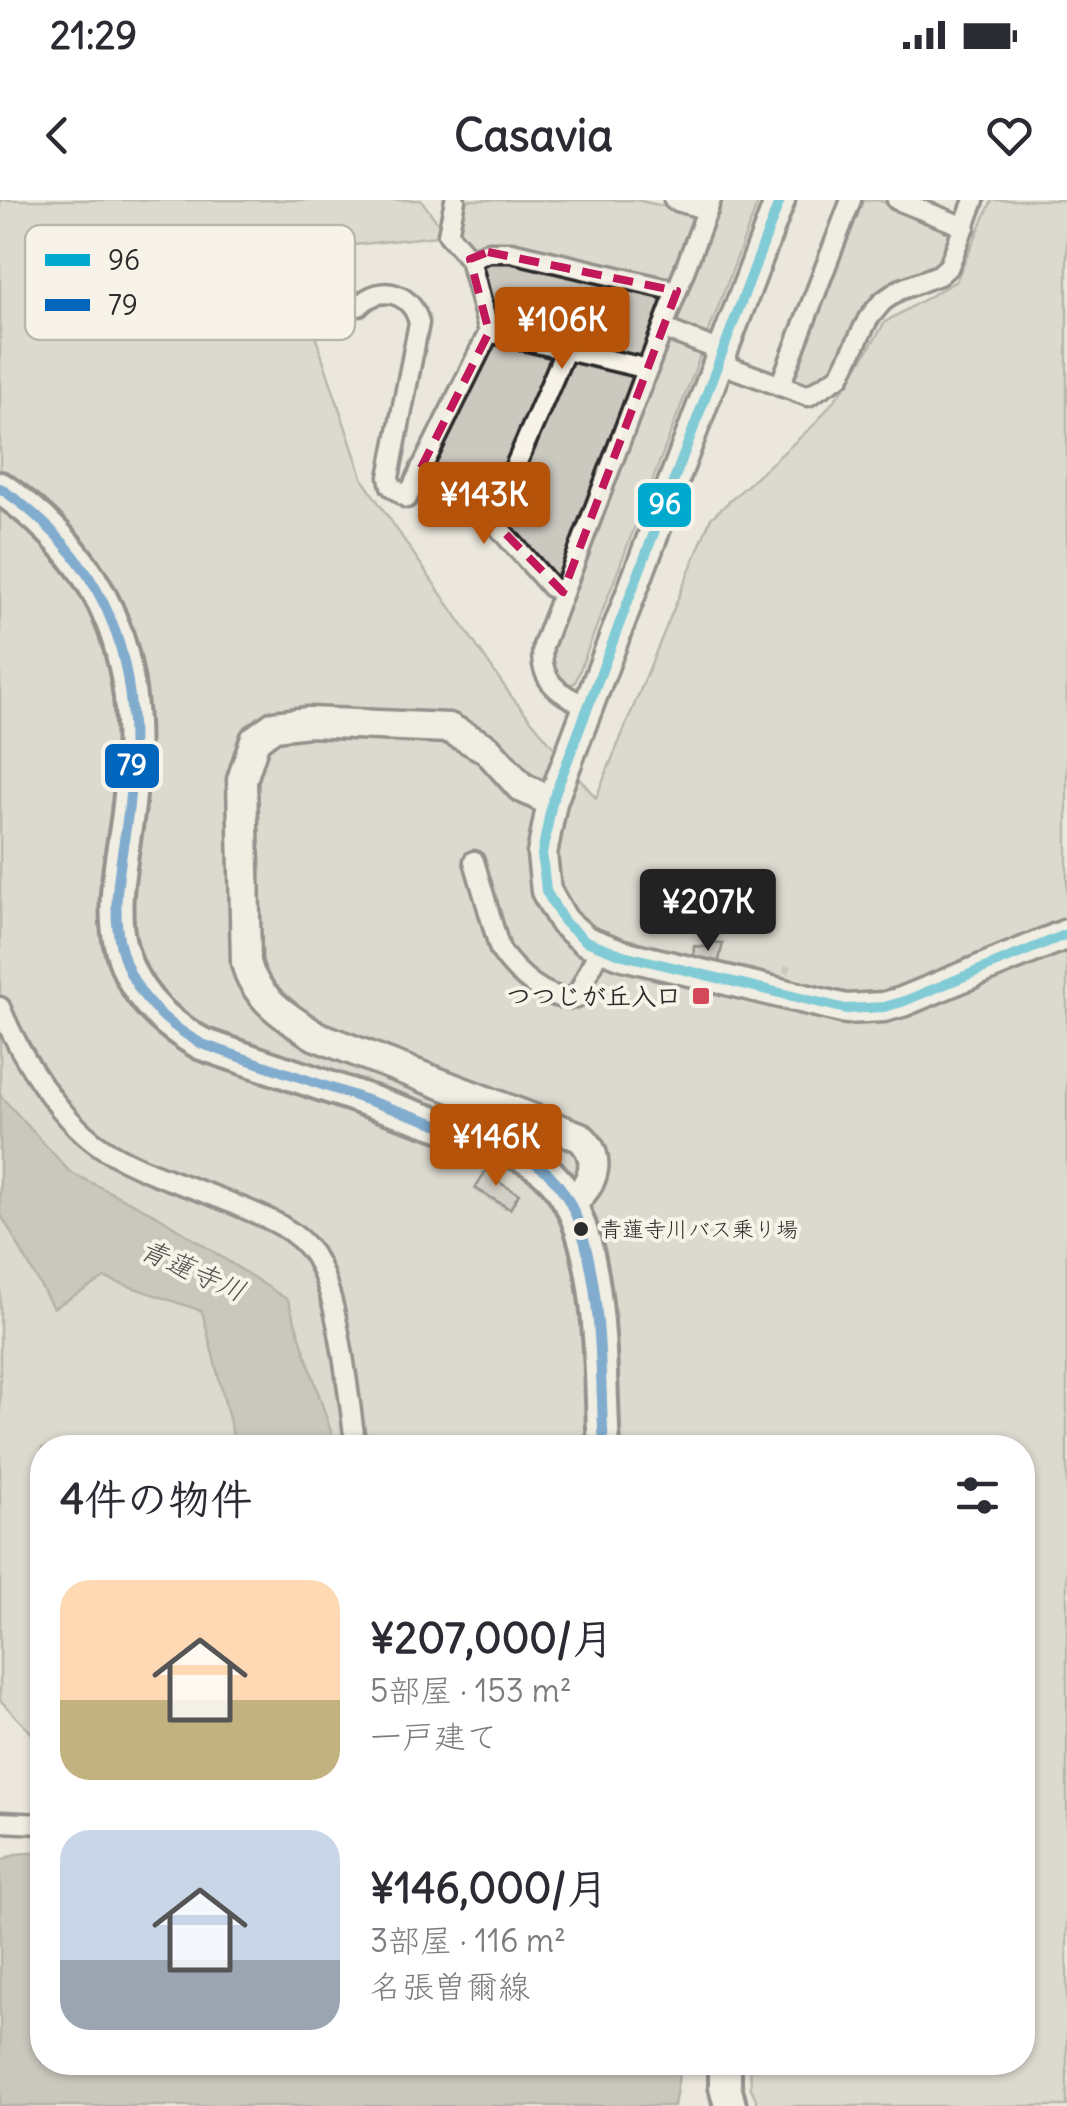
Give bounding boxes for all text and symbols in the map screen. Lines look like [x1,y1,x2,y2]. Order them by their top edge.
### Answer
text: 21:29 [50,12,137,59]
text: Casavia [454,107,613,163]
icon: back [30,108,85,163]
icon: heart [982,108,1037,163]
legend [25,225,355,340]
text: 96 [108,242,140,278]
text: 79 [108,287,138,323]
pin: ¥106K [492,287,632,372]
text: ¥106K [517,299,607,340]
pin: ¥143K [414,462,554,547]
text: ¥143K [440,474,528,515]
line badge: 96 [636,481,693,529]
text: 96 [649,486,681,522]
line badge: 79 [103,742,161,790]
text: 79 [117,747,147,783]
pin: ¥207K [638,869,778,954]
text: ¥207K [662,881,754,922]
place label: つつじが丘入口 [506,980,681,1012]
marker: つつじが丘入口 [690,985,712,1007]
pin: ¥146K [426,1104,566,1189]
text: ¥146K [452,1116,540,1157]
place label: 青蓮寺川バス乗り場 [600,1215,798,1243]
marker: 青蓮寺川バス乗り場 [571,1219,591,1239]
water label: 青蓮寺川 [135,1231,251,1309]
icon: filters [950,1468,1005,1523]
text: 4件の物件 [60,1473,252,1525]
text: ¥207,000/月 [370,1612,614,1664]
icon: home [140,1620,260,1740]
text: 5部屋 · 153 m² [370,1670,572,1711]
text: 一戸建て [370,1716,498,1757]
text: ¥146,000/月 [370,1862,608,1914]
icon: home [140,1870,260,1990]
text: 3部屋 · 116 m² [370,1920,566,1961]
text: 名張曽爾線 [370,1966,530,2007]

